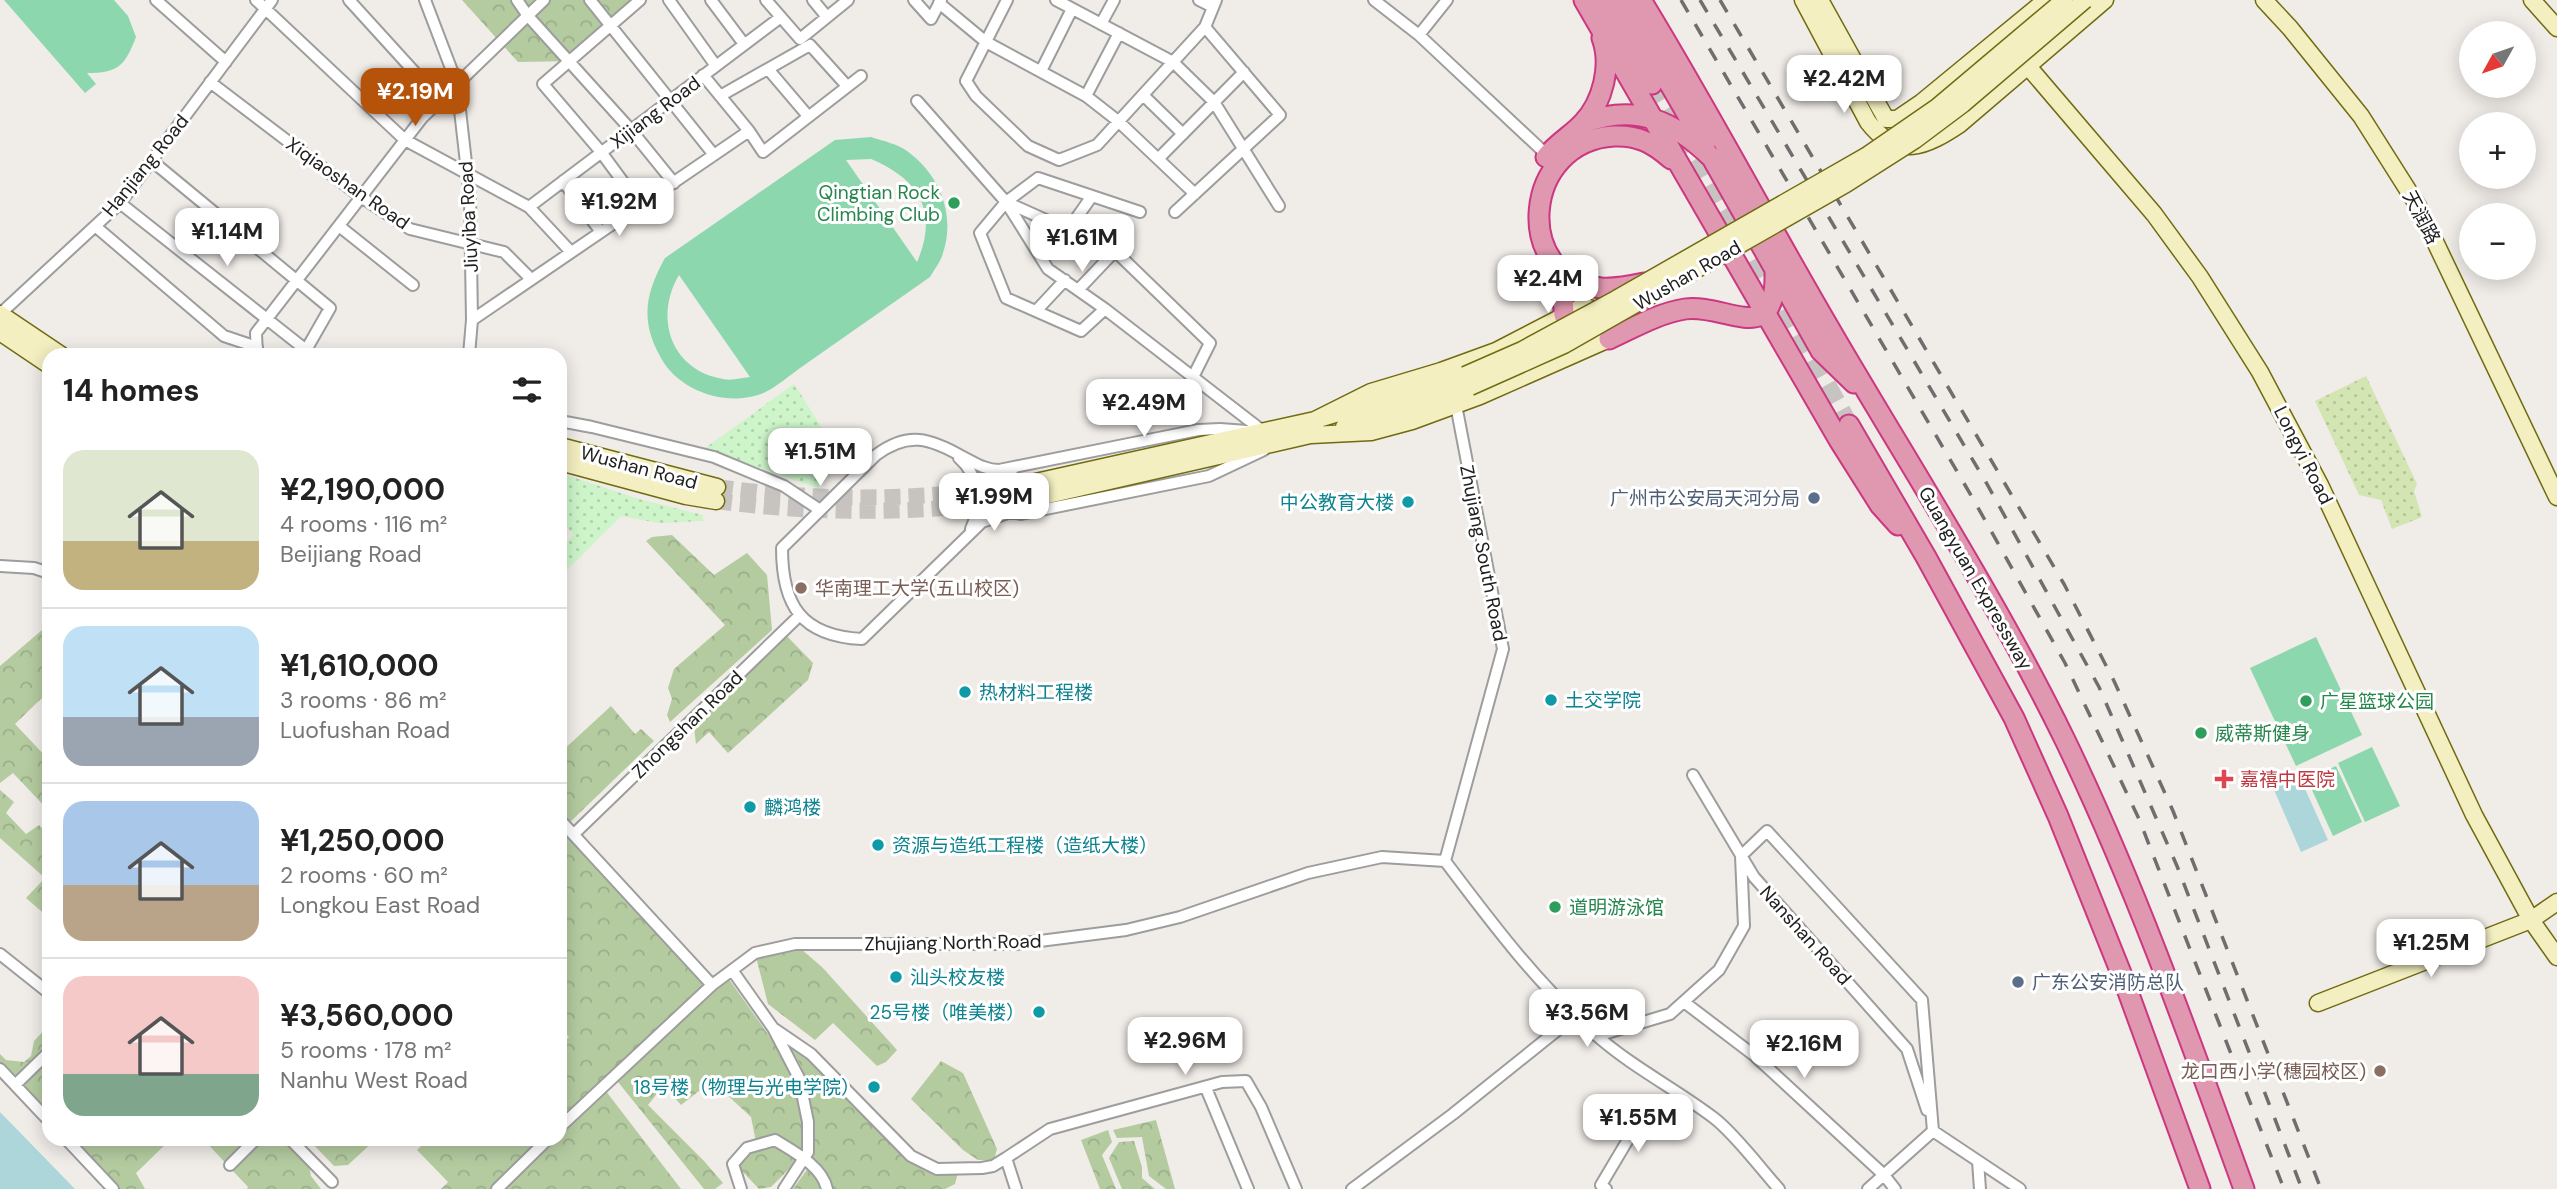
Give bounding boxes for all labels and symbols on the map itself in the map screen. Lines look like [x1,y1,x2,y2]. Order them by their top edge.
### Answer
north arrow [2459,21,2536,98]
pin: ¥2.42M [1787,55,1901,115]
pin: ¥2.19M [358,68,472,128]
street label: Xijiang Road [605,70,705,154]
street label: Hanjiang Road [96,109,194,222]
street label: Xiqiaoshan Road [281,132,414,235]
street label: Jiuyiba Road [453,161,484,273]
pin: ¥1.92M [562,178,676,238]
place label: Qingtian Rock Climbing Club [817,180,940,227]
street label: 天润路 [2397,186,2446,248]
marker: Qingtian Rock Climbing Club [946,195,962,211]
pin: ¥1.14M [170,208,284,268]
pin: ¥1.61M [1025,215,1139,274]
street label: Wushan Road [1629,235,1745,316]
pin: ¥2.4M [1499,256,1597,315]
pin: ¥2.49M [1087,380,1201,439]
street label: Longyi Road [2268,402,2339,508]
pin: ¥1.51M [763,428,877,488]
street label: Wushan Road [578,440,700,495]
street label: Zhujiang South Road [1454,463,1513,643]
pin: ¥1.99M [937,474,1051,533]
street label: Guangyuan Expressway [1913,482,2039,675]
place label: 广州市公安局天河分局 [1610,486,1800,511]
place label: 中公教育大楼 [1280,490,1394,515]
marker: 广州市公安局天河分局 [1806,490,1822,506]
marker: 中公教育大楼 [1400,494,1416,510]
place label: 华南理工大学(五山校区) [815,576,1019,601]
marker: 华南理工大学(五山校区) [793,580,809,596]
street label: Zhongshan Road [627,665,748,784]
place label: 热材料工程楼 [979,680,1093,705]
marker: 热材料工程楼 [957,684,973,700]
place label: 土交学院 [1565,688,1641,713]
place label: 广星篮球公园 [2320,689,2434,714]
marker: 土交学院 [1543,692,1559,708]
marker: 广星篮球公园 [2298,693,2314,709]
place label: 威蒂斯健身 [2215,721,2310,746]
marker: 威蒂斯健身 [2193,725,2209,741]
place label: 嘉禧中医院 [2240,767,2335,792]
marker: 嘉禧中医院 [2214,769,2234,789]
place label: 麟鸿楼 [764,795,821,820]
marker: 麟鸿楼 [742,799,758,815]
place label: 资源与造纸工程楼（造纸大楼） [892,833,1158,858]
marker: 资源与造纸工程楼（造纸大楼） [870,837,886,853]
street label: Nanshan Road [1754,880,1857,990]
place label: 道明游泳馆 [1569,895,1664,920]
marker: 道明游泳馆 [1547,899,1563,915]
pin: ¥1.25M [2374,920,2488,979]
street label: Zhujiang North Road [864,928,1042,957]
place label: 汕头校友楼 [910,965,1005,990]
marker: 汕头校友楼 [888,969,904,985]
place label: 广东公安消防总队 [2032,970,2184,995]
marker: 广东公安消防总队 [2010,974,2026,990]
pin: ¥3.56M [1530,990,1644,1049]
place label: 25号楼（唯美楼） [869,1000,1025,1025]
marker: 25号楼（唯美楼） [1031,1004,1047,1020]
pin: ¥2.96M [1128,1018,1242,1077]
pin: ¥2.16M [1747,1020,1861,1080]
place label: 龙口西小学(穗园校区) [2181,1059,2366,1084]
marker: 龙口西小学(穗园校区) [2372,1063,2388,1079]
place label: 18号楼（物理与光电学院） [634,1075,860,1100]
marker: 18号楼（物理与光电学院） [866,1079,882,1095]
pin: ¥1.55M [1581,1094,1695,1154]

